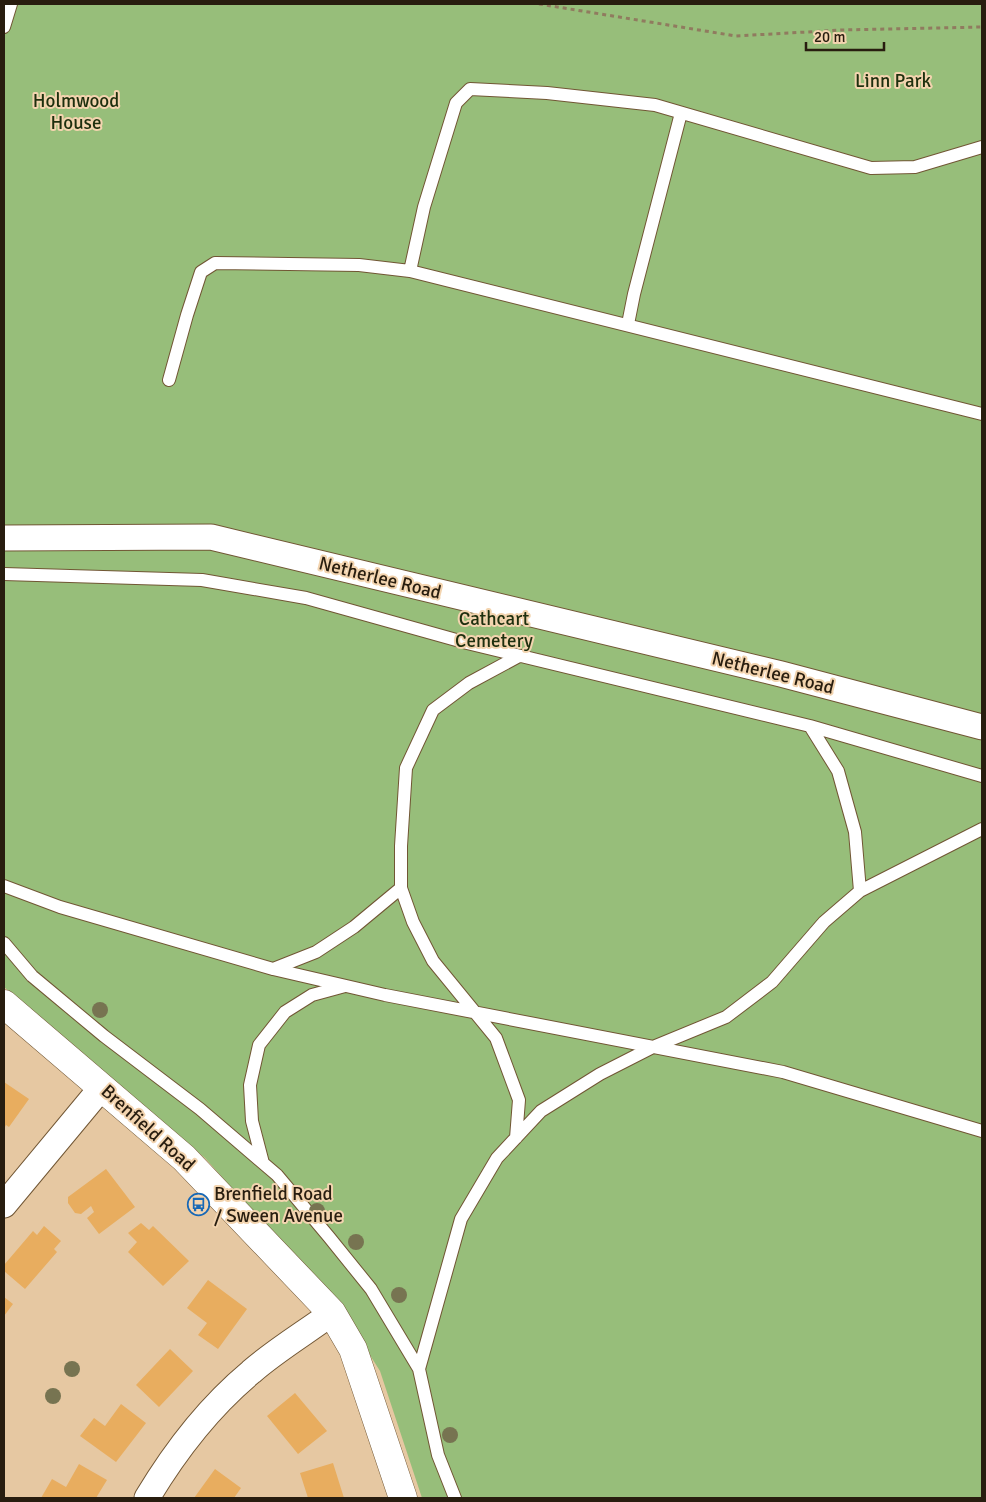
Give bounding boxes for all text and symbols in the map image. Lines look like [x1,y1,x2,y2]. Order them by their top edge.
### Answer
scale bar [806,20,884,52]
text: 20 m [814,28,845,46]
park label: Linn Park [855,69,932,93]
park label: Holmwood House [33,89,119,135]
street label: Netherlee Road [316,551,444,605]
park label: Cathcart Cemetery [455,607,533,653]
street label: Netherlee Road [709,646,837,700]
street label: Brenfield Road [96,1079,200,1177]
place label: Brenfield Road / Sween Avenue [214,1182,343,1228]
bus stop icon: Brenfield Road / Sween Avenue [186,1193,210,1217]

